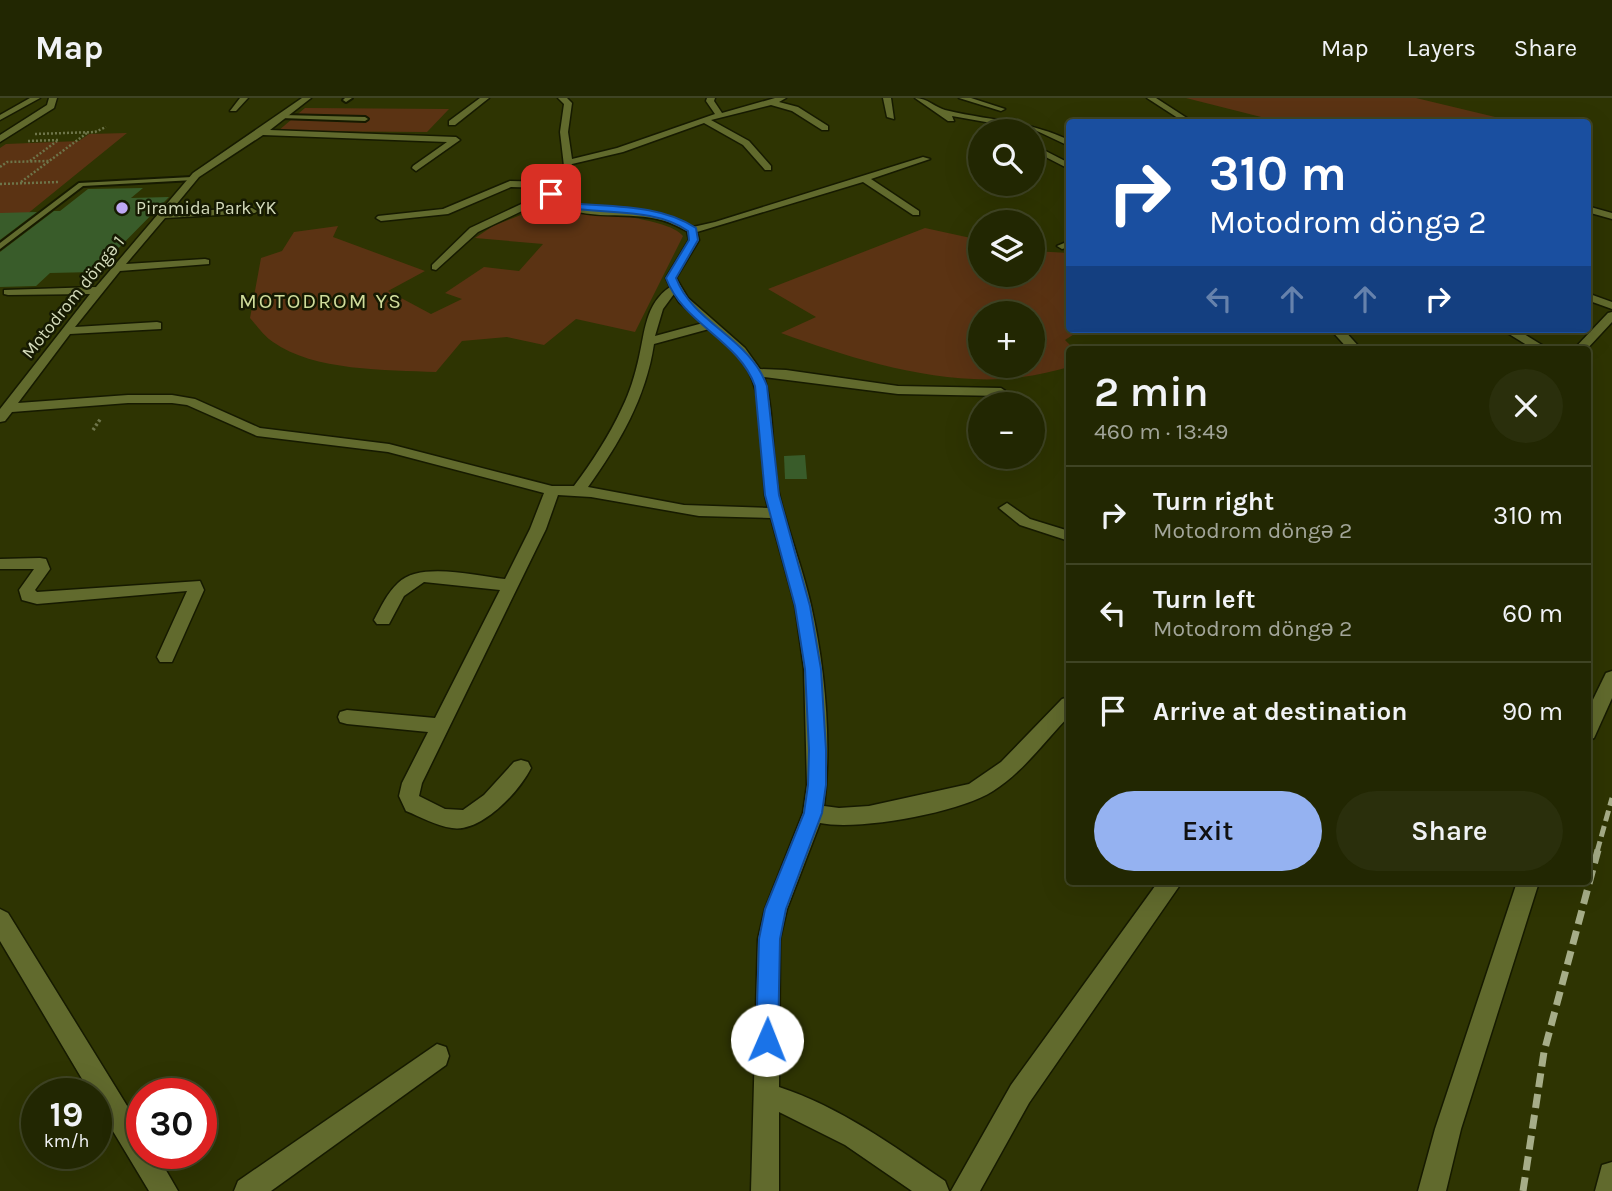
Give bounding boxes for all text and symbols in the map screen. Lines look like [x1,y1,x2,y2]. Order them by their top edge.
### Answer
text: Map [35,29,103,67]
text: Map [1321,34,1369,62]
text: Layers [1407,34,1476,62]
text: Share [1514,34,1577,62]
map controls [968,119,1045,469]
button: search [968,119,1045,196]
text: 310 m [1209,145,1347,202]
icon: right [1094,147,1185,238]
pin [521,164,581,224]
icon: arrive [532,175,570,213]
place label: Piramida Park YK [136,197,276,219]
marker: Piramida Park YK [114,200,130,216]
text: Motodrom döngə 2 [1209,204,1486,241]
button: layers [968,210,1045,287]
street label: Motodrom döngə 1 [17,231,129,363]
icon: left [1200,280,1238,318]
icon: ahead [1273,280,1311,318]
icon: ahead [1346,280,1384,318]
icon: right [1419,280,1457,318]
district label: MOTODROM YS [239,289,403,313]
button: + [968,301,1045,378]
text: 2 min [1094,367,1209,417]
button: close [1489,369,1563,443]
button: − [968,392,1045,469]
text: 460 m · 13:49 [1094,418,1228,445]
text: Turn right [1153,486,1274,517]
icon: right [1094,496,1132,534]
text: 310 m [1493,500,1563,531]
text: Motodrom döngə 2 [1153,517,1352,544]
text: Turn left [1153,584,1255,615]
icon: left [1094,594,1132,632]
text: 60 m [1502,598,1563,629]
text: Motodrom döngə 2 [1153,615,1352,642]
icon: arrive [1094,692,1132,730]
text: Arrive at destination [1153,696,1407,727]
text: 90 m [1502,696,1563,727]
button: Exit [1094,791,1322,871]
button: Share [1336,791,1563,871]
position arrow [730,1003,804,1077]
speed limit sign: 30 [126,1078,217,1169]
text: 19 [50,1094,83,1135]
text: km/h [44,1130,89,1152]

